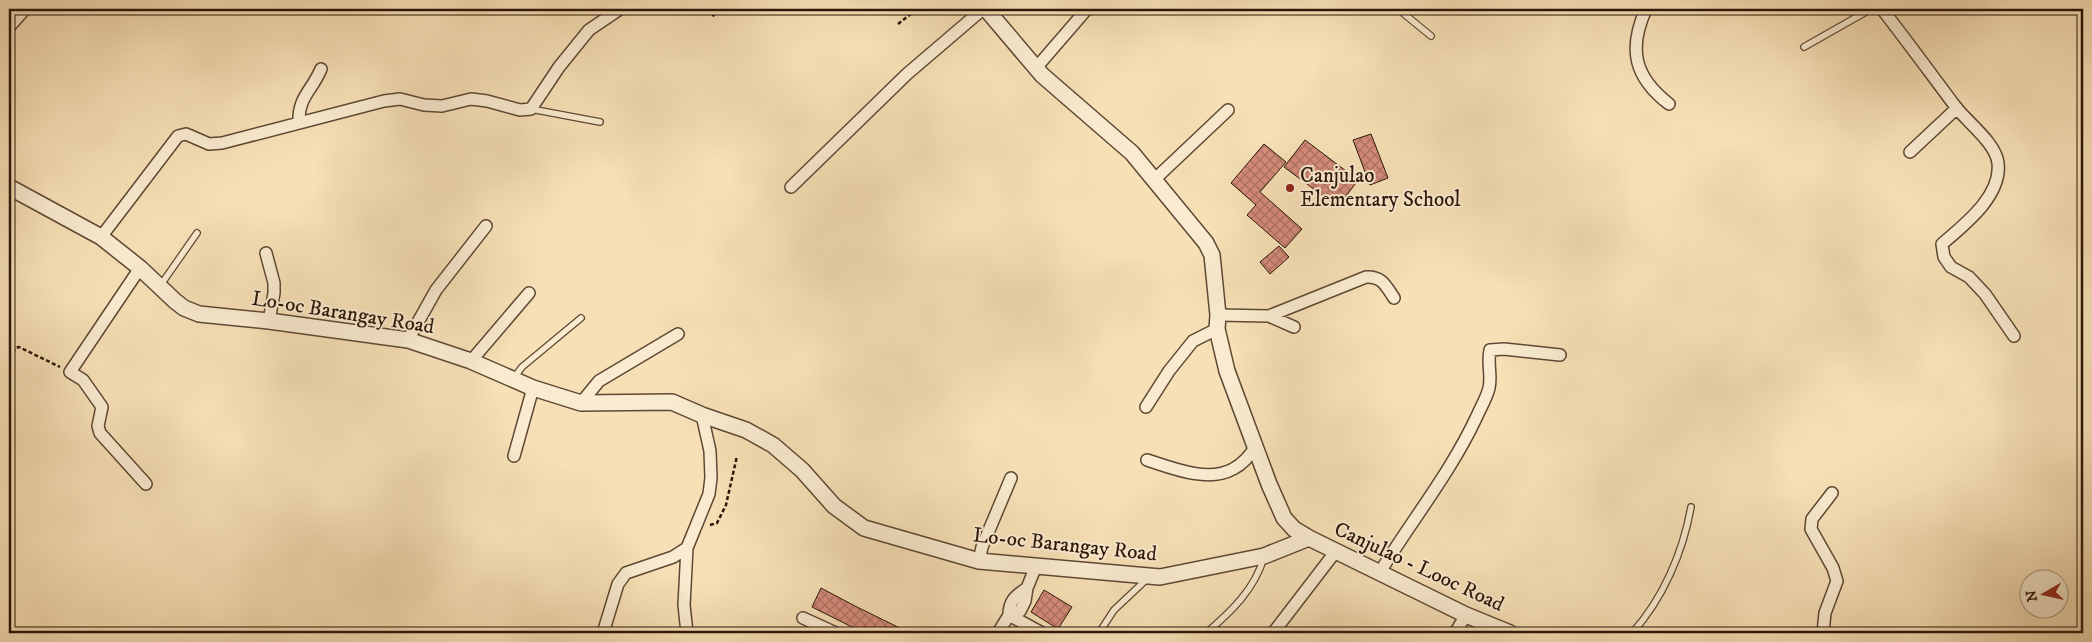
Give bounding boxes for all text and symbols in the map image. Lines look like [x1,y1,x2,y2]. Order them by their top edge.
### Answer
place label: Canjulao Elementary School [1300,163,1461,213]
marker: Canjulao Elementary School [1284,182,1296,194]
street label: Lo-oc Barangay Road [250,286,437,340]
street label: Canjulao - Looc Road [1330,516,1509,618]
street label: Lo-oc Barangay Road [972,522,1159,568]
north arrow [2020,570,2070,620]
text: N [2022,588,2042,603]

